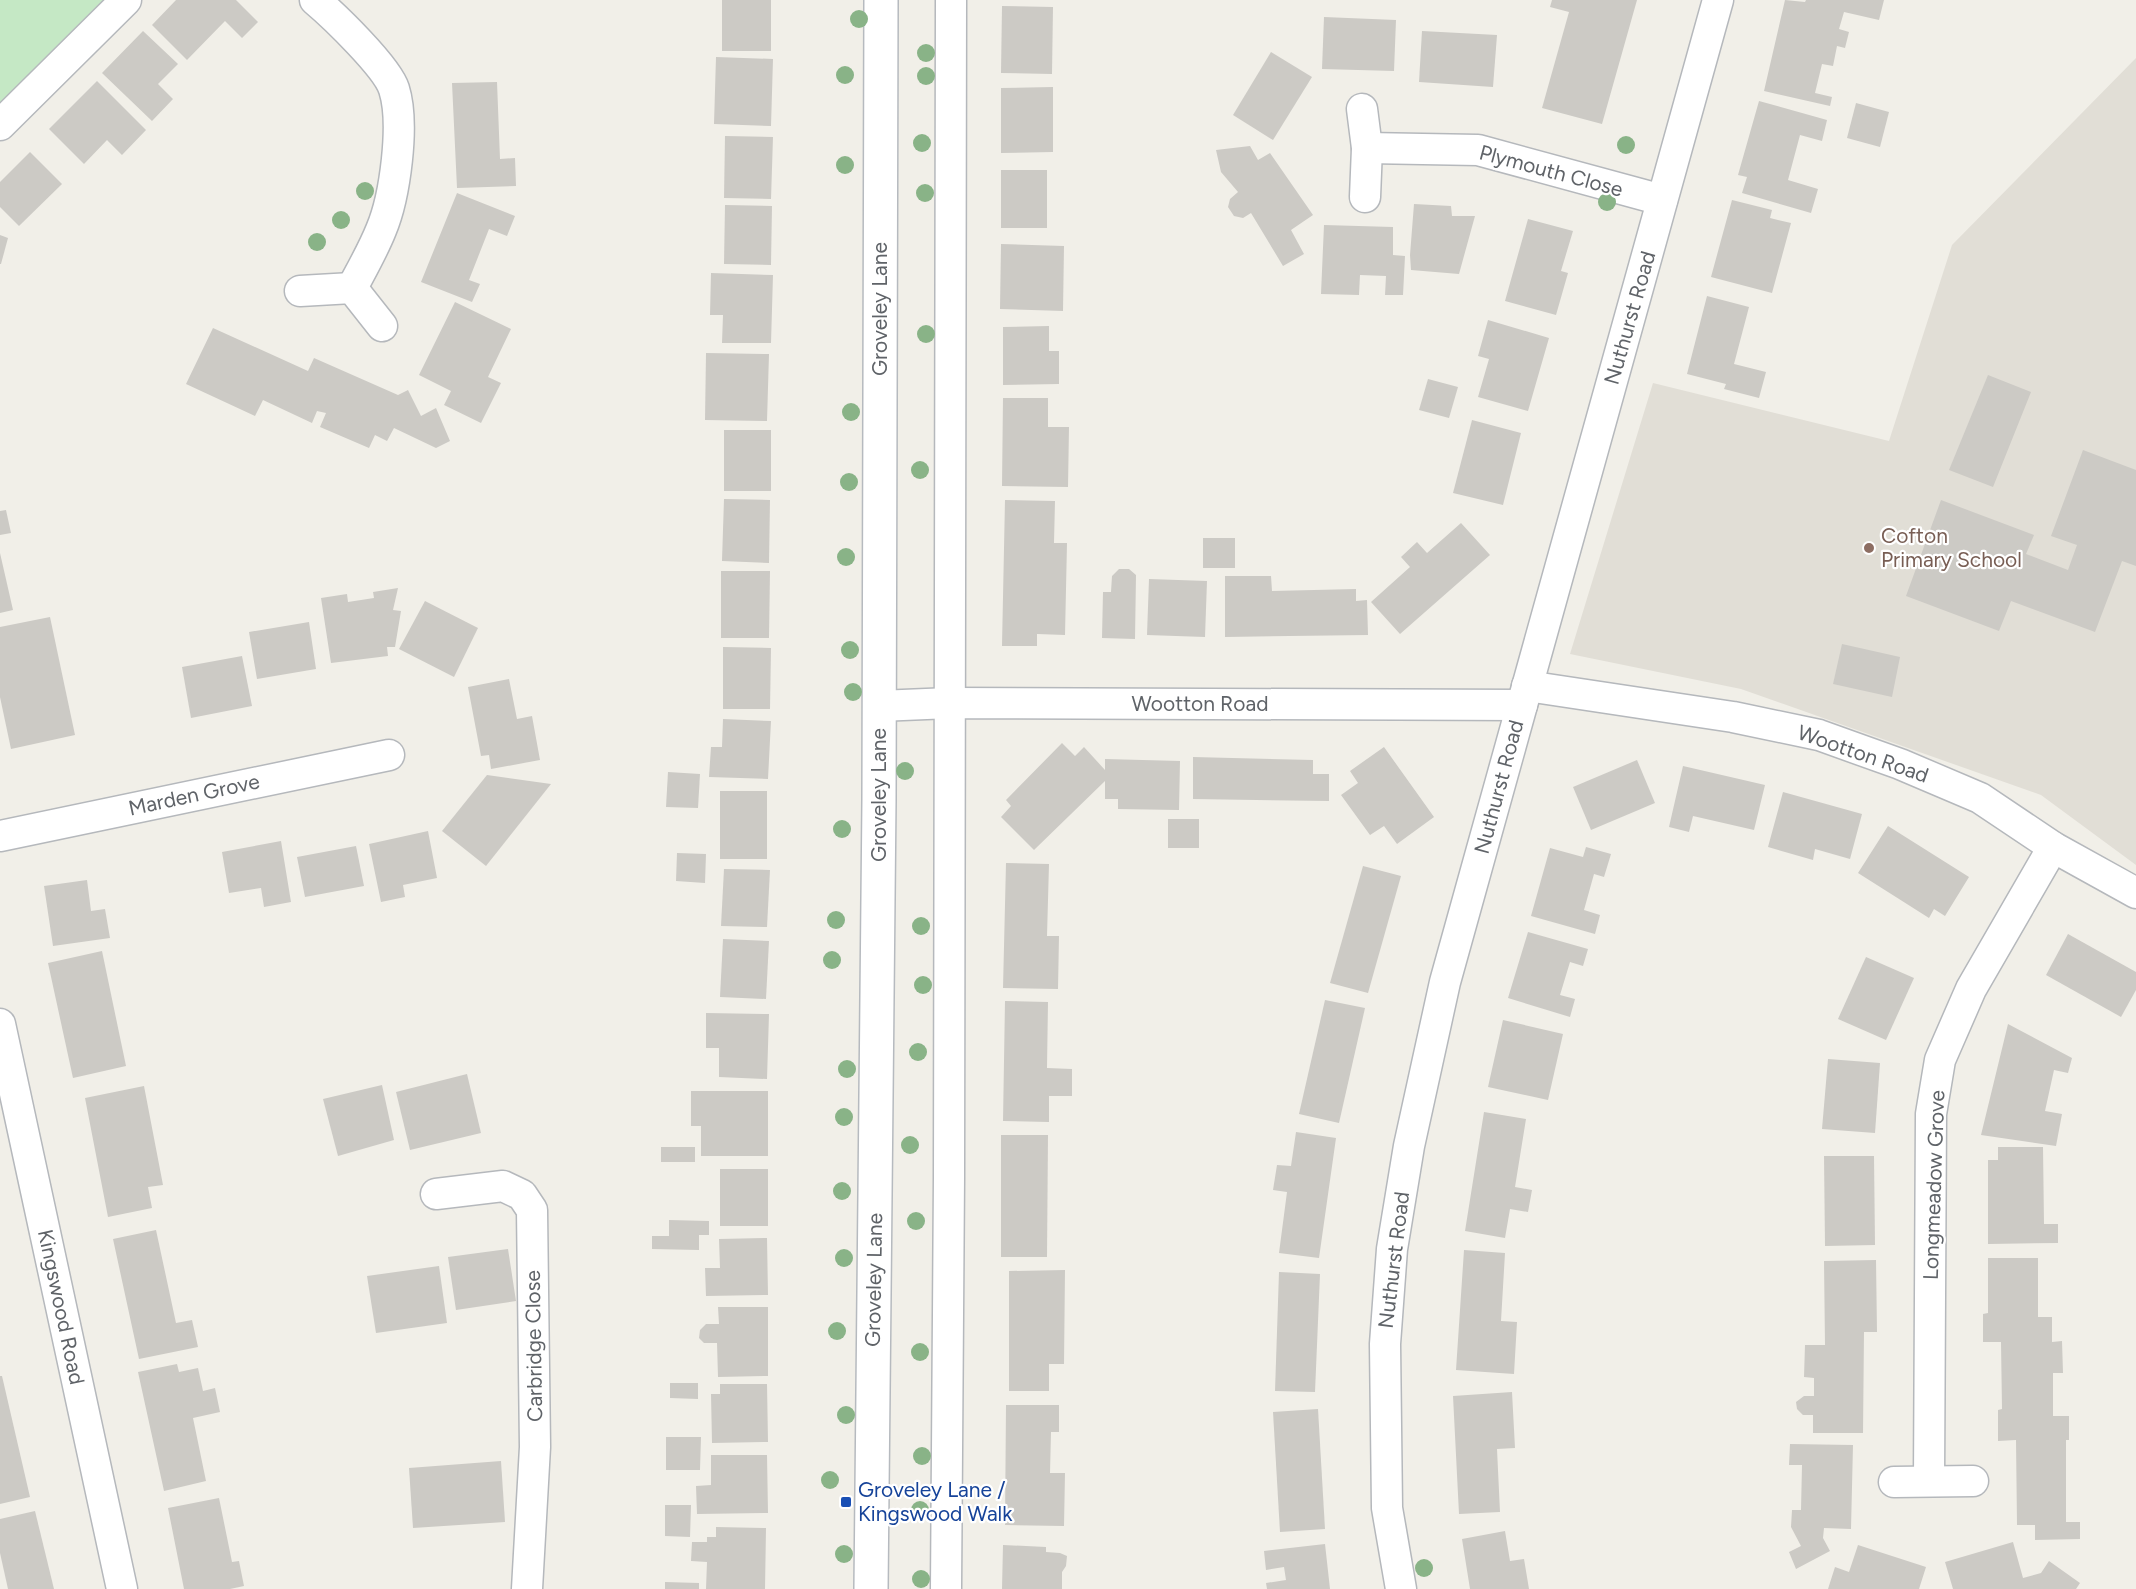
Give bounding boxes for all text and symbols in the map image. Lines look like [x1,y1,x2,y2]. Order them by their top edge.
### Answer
street label: Plymouth Close [1477,139,1626,202]
street label: Groveley Lane [867,242,892,376]
street label: Nuthurst Road [1599,248,1661,387]
place label: Cofton Primary School [1881,523,2022,572]
marker: Cofton Primary School [1862,541,1876,555]
street label: Wootton Road [1132,691,1268,716]
street label: Nuthurst Road [1469,717,1528,857]
street label: Wootton Road [1794,719,1932,788]
street label: Groveley Lane [866,728,891,862]
street label: Marden Grove [126,768,262,821]
street label: Longmeadow Grove [1918,1090,1949,1280]
street label: Nuthurst Road [1373,1190,1414,1330]
street label: Groveley Lane [860,1213,887,1347]
street label: Kingswood Road [33,1227,90,1387]
street label: Carbridge Close [520,1270,547,1422]
place label: Groveley Lane / Kingswood Walk [858,1477,1013,1526]
marker: Groveley Lane / Kingswood Walk [839,1495,853,1509]

